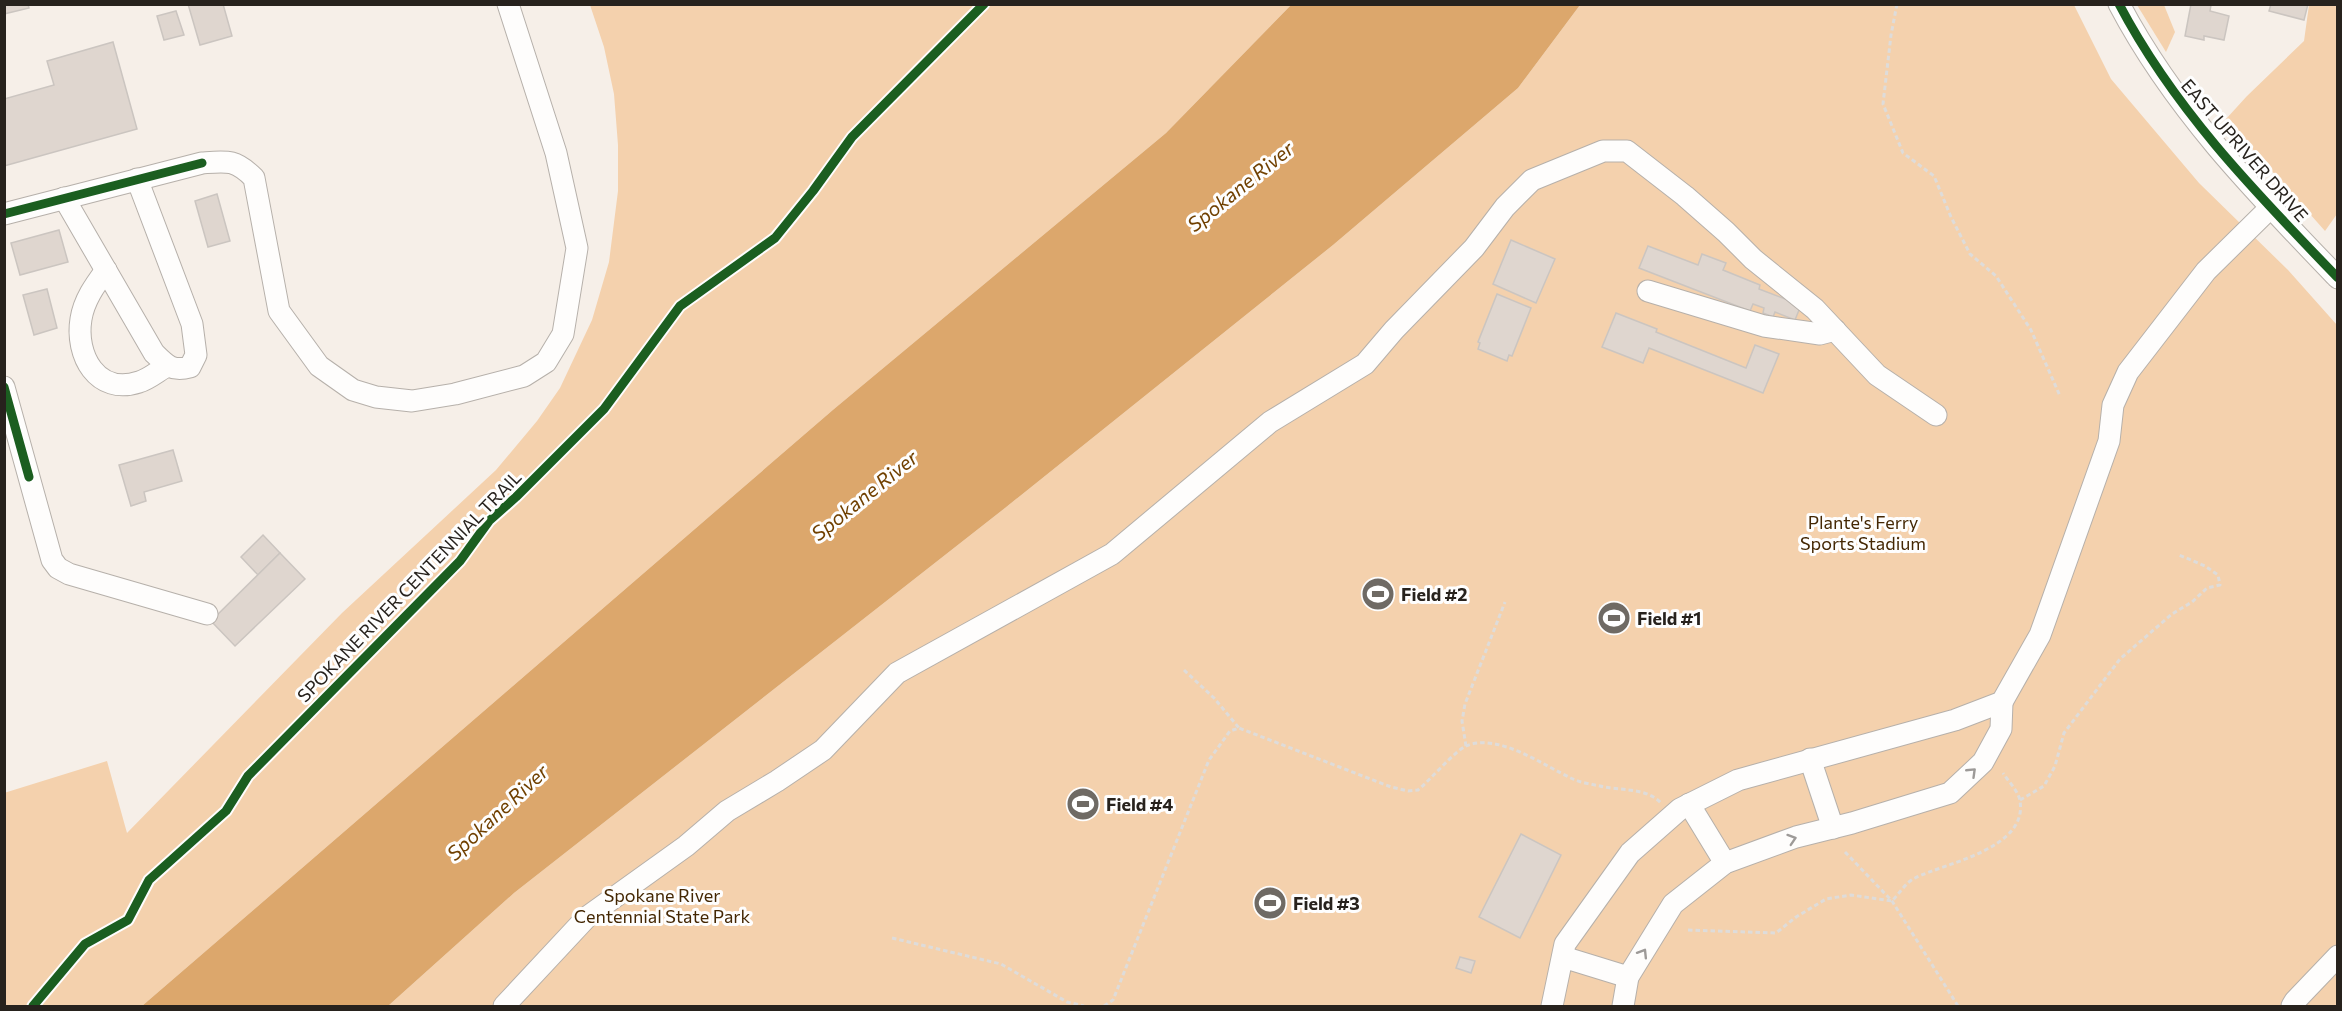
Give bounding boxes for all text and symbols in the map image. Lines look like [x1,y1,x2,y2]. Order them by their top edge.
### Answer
street label: EAST UPRIVER DRIVE [2177,74,2313,226]
water label: Spokane River [1182,135,1299,236]
water label: Spokane River [806,444,923,545]
street label: SPOKANE RIVER CENTENNIAL TRAIL [292,466,526,706]
park label: Plante's Ferry Sports Stadium [1800,511,1926,554]
sports icon: Field #2 [1360,576,1396,612]
place label: Field #2 [1401,583,1468,605]
sports icon: Field #1 [1596,600,1632,636]
place label: Field #1 [1637,607,1701,629]
water label: Spokane River [441,758,553,865]
one-way arrow [1965,769,1976,780]
sports icon: Field #4 [1065,786,1101,822]
place label: Field #4 [1106,793,1173,815]
one-way arrow [1786,834,1797,846]
park label: Spokane River Centennial State Park [574,884,751,927]
sports icon: Field #3 [1252,885,1288,921]
place label: Field #3 [1293,892,1360,914]
one-way arrow [1635,949,1647,959]

